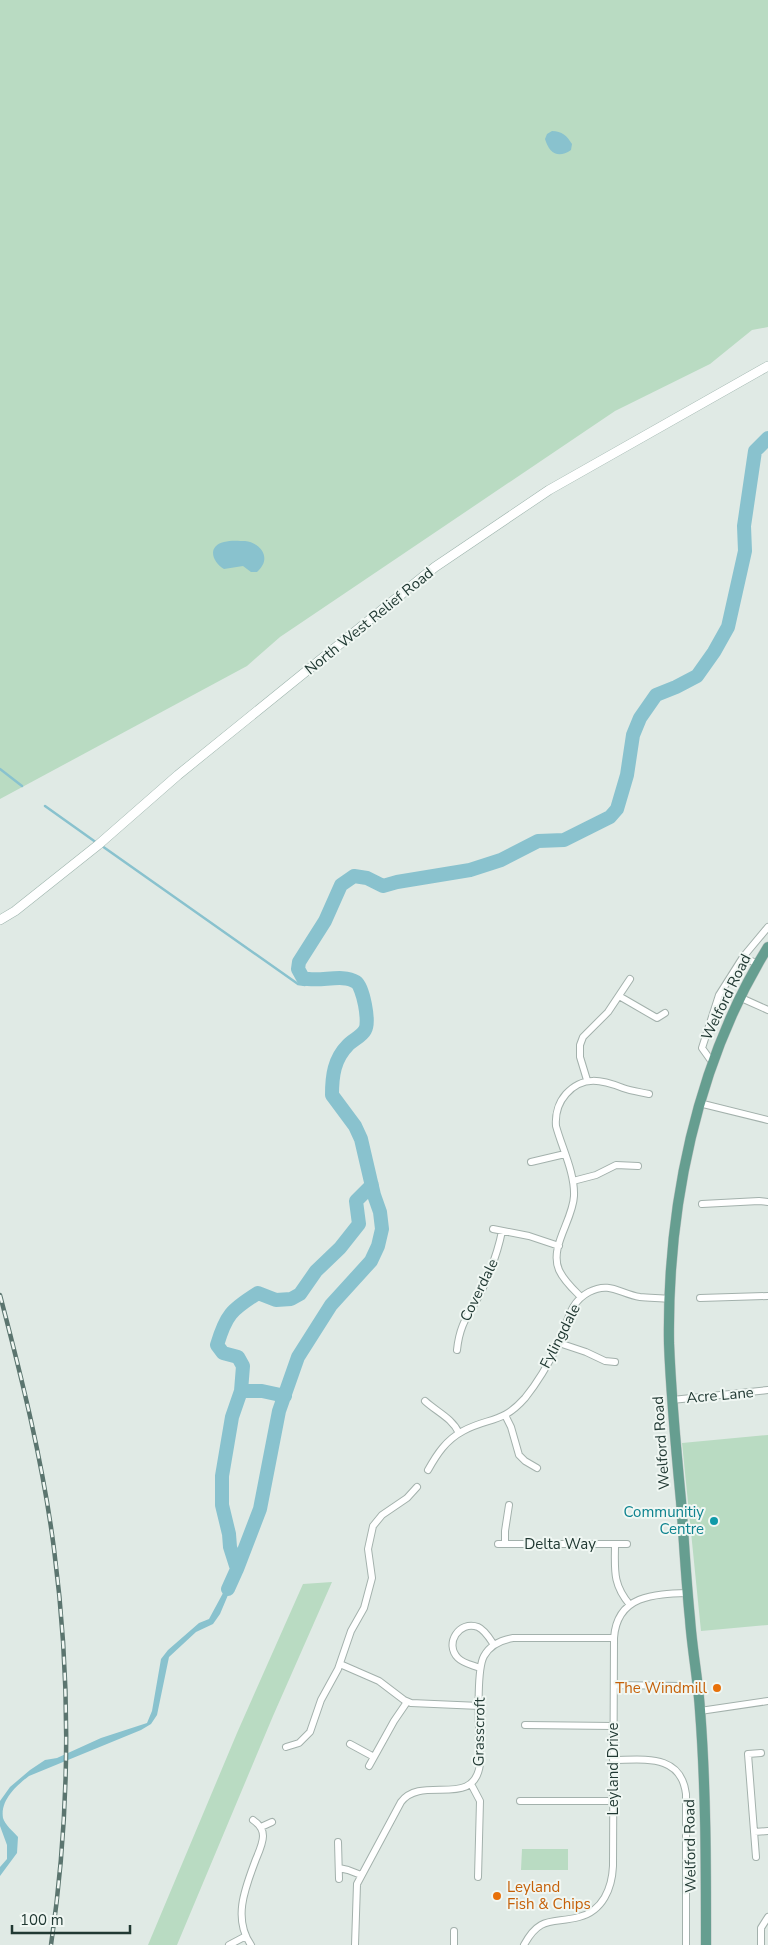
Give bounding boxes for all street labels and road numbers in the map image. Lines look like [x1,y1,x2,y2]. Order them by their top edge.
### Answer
street label: North West Relief Road [300,563,438,679]
street label: Welford Road [696,950,756,1044]
street label: Coverdale [455,1255,503,1325]
street label: Fylingdale [535,1300,585,1372]
street label: Acre Lane [685,1382,755,1408]
street label: Welford Road [648,1395,674,1491]
street label: Delta Way [524,1534,596,1554]
street label: Grasscroft [468,1697,490,1767]
street label: Leyland Drive [603,1723,623,1815]
street label: Welford Road [679,1799,701,1893]

